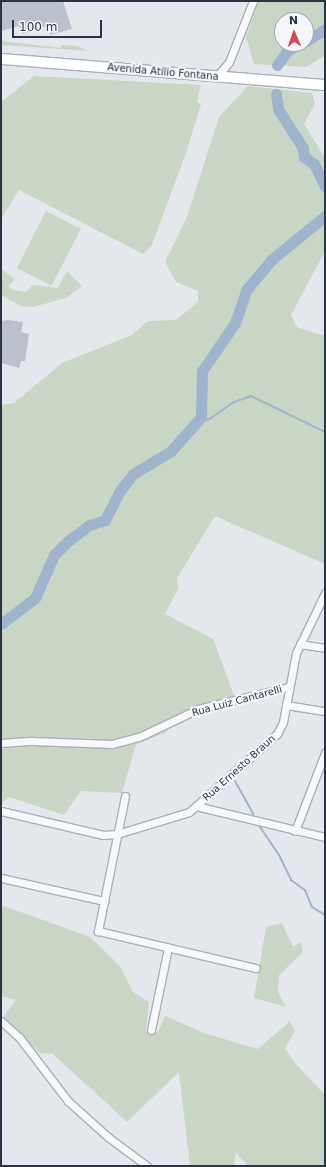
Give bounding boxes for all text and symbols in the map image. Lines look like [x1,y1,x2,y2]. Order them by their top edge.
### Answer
scale bar [14,12,104,38]
north arrow [274,12,314,52]
text: N [289,14,298,27]
text: 100 m [19,20,57,34]
street label: Avenida Atílio Fontana [107,61,219,83]
street label: Rua Luiz Cantarelli [191,683,283,719]
street label: Rua Ernesto Braun [200,732,278,804]

